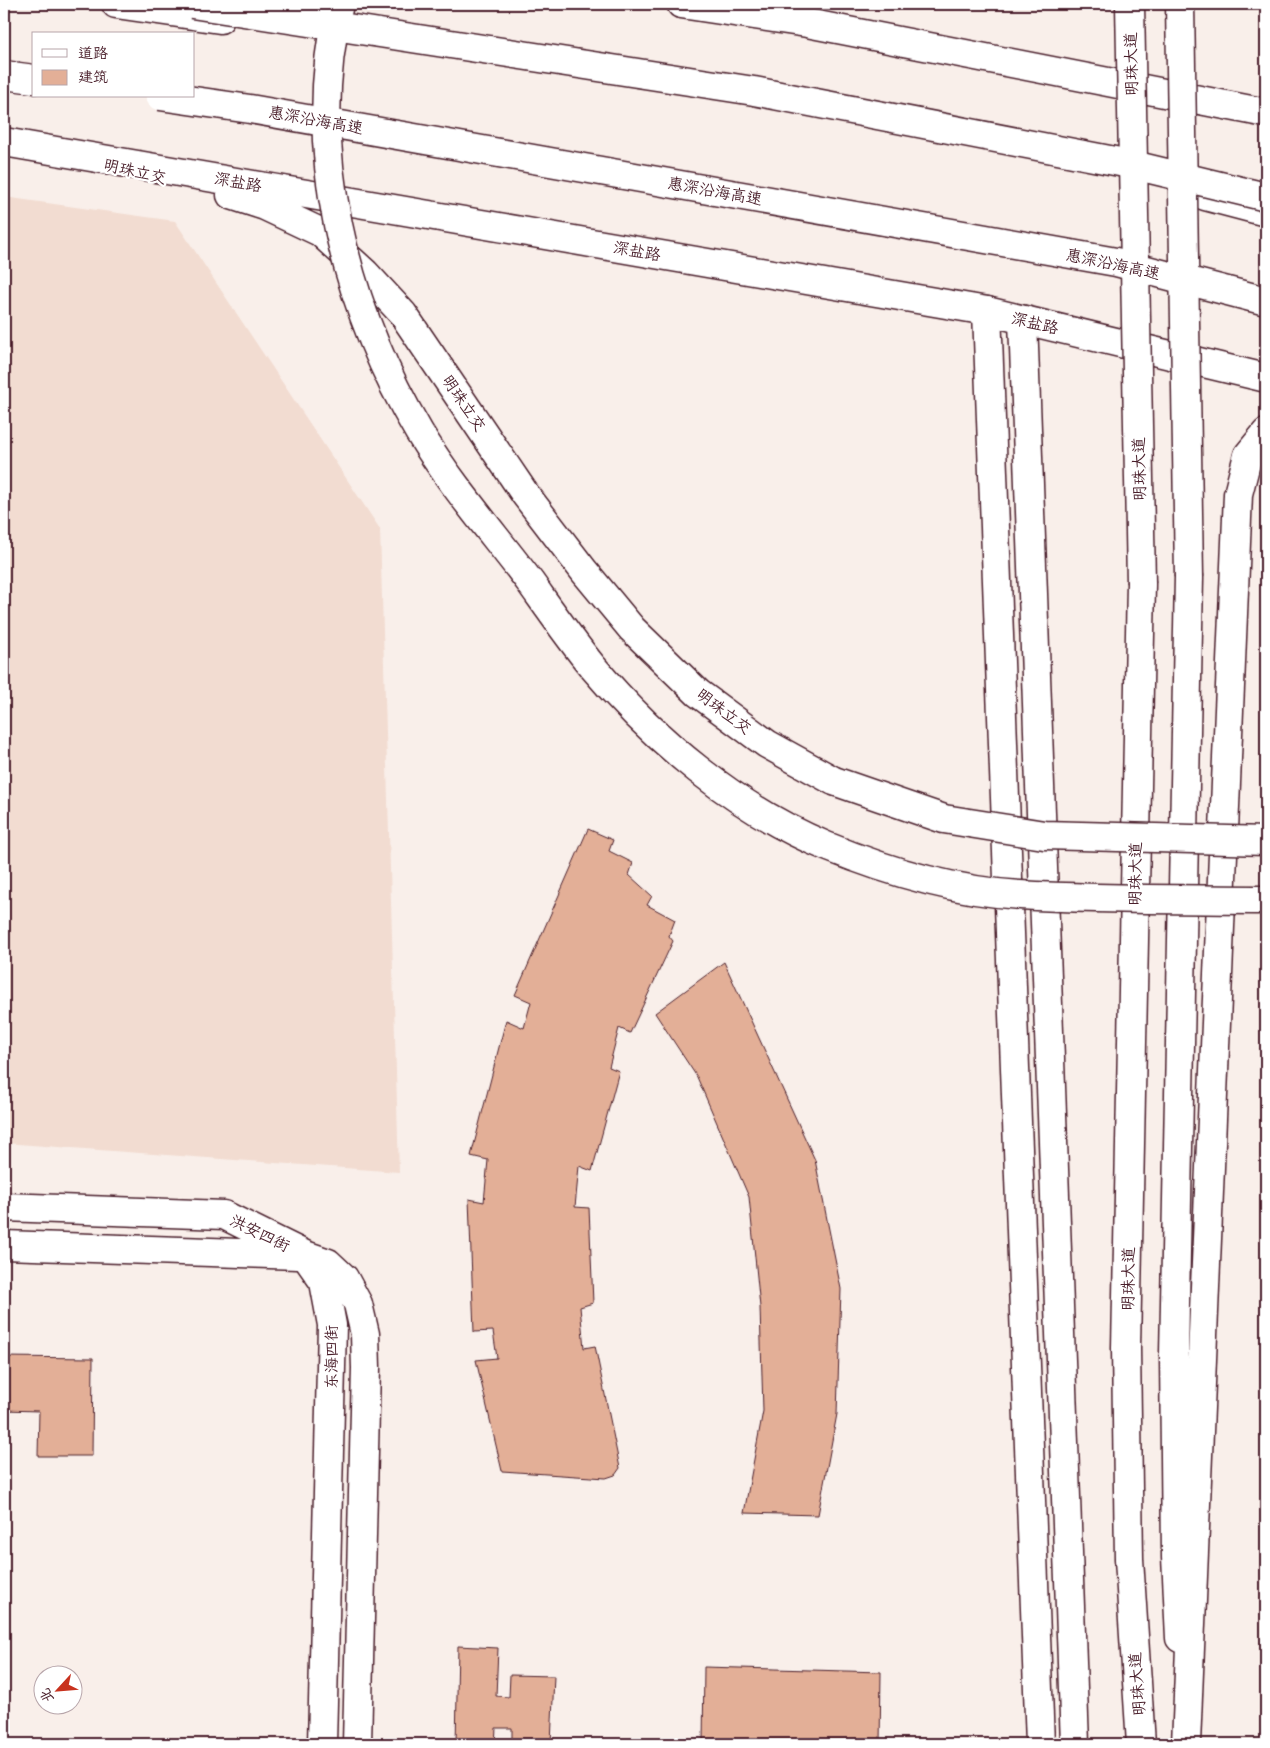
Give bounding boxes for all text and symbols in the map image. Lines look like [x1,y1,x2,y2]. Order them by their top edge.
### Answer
legend [32,32,195,98]
street label: 明珠大道 [1116,32,1146,96]
text: 道路 [78,40,108,66]
text: 建筑 [78,64,108,90]
street label: 惠深沿海高速 [266,97,366,143]
street label: 明珠立交 [101,150,169,192]
street label: 深盐路 [212,164,264,200]
street label: 惠深沿海高速 [665,168,765,214]
street label: 深盐路 [611,233,663,269]
street label: 惠深沿海高速 [1063,240,1163,288]
street label: 深盐路 [1008,303,1062,343]
street label: 明珠立交 [434,368,494,438]
street label: 明珠大道 [1124,437,1154,501]
street label: 明珠立交 [690,680,758,742]
street label: 明珠大道 [1120,842,1150,906]
street label: 洪安四街 [225,1206,295,1260]
street label: 明珠大道 [1113,1247,1143,1311]
street label: 东海四街 [317,1325,346,1389]
street label: 明珠大道 [1120,1651,1154,1717]
north arrow [32,1666,82,1716]
text: 北 [32,1684,61,1707]

